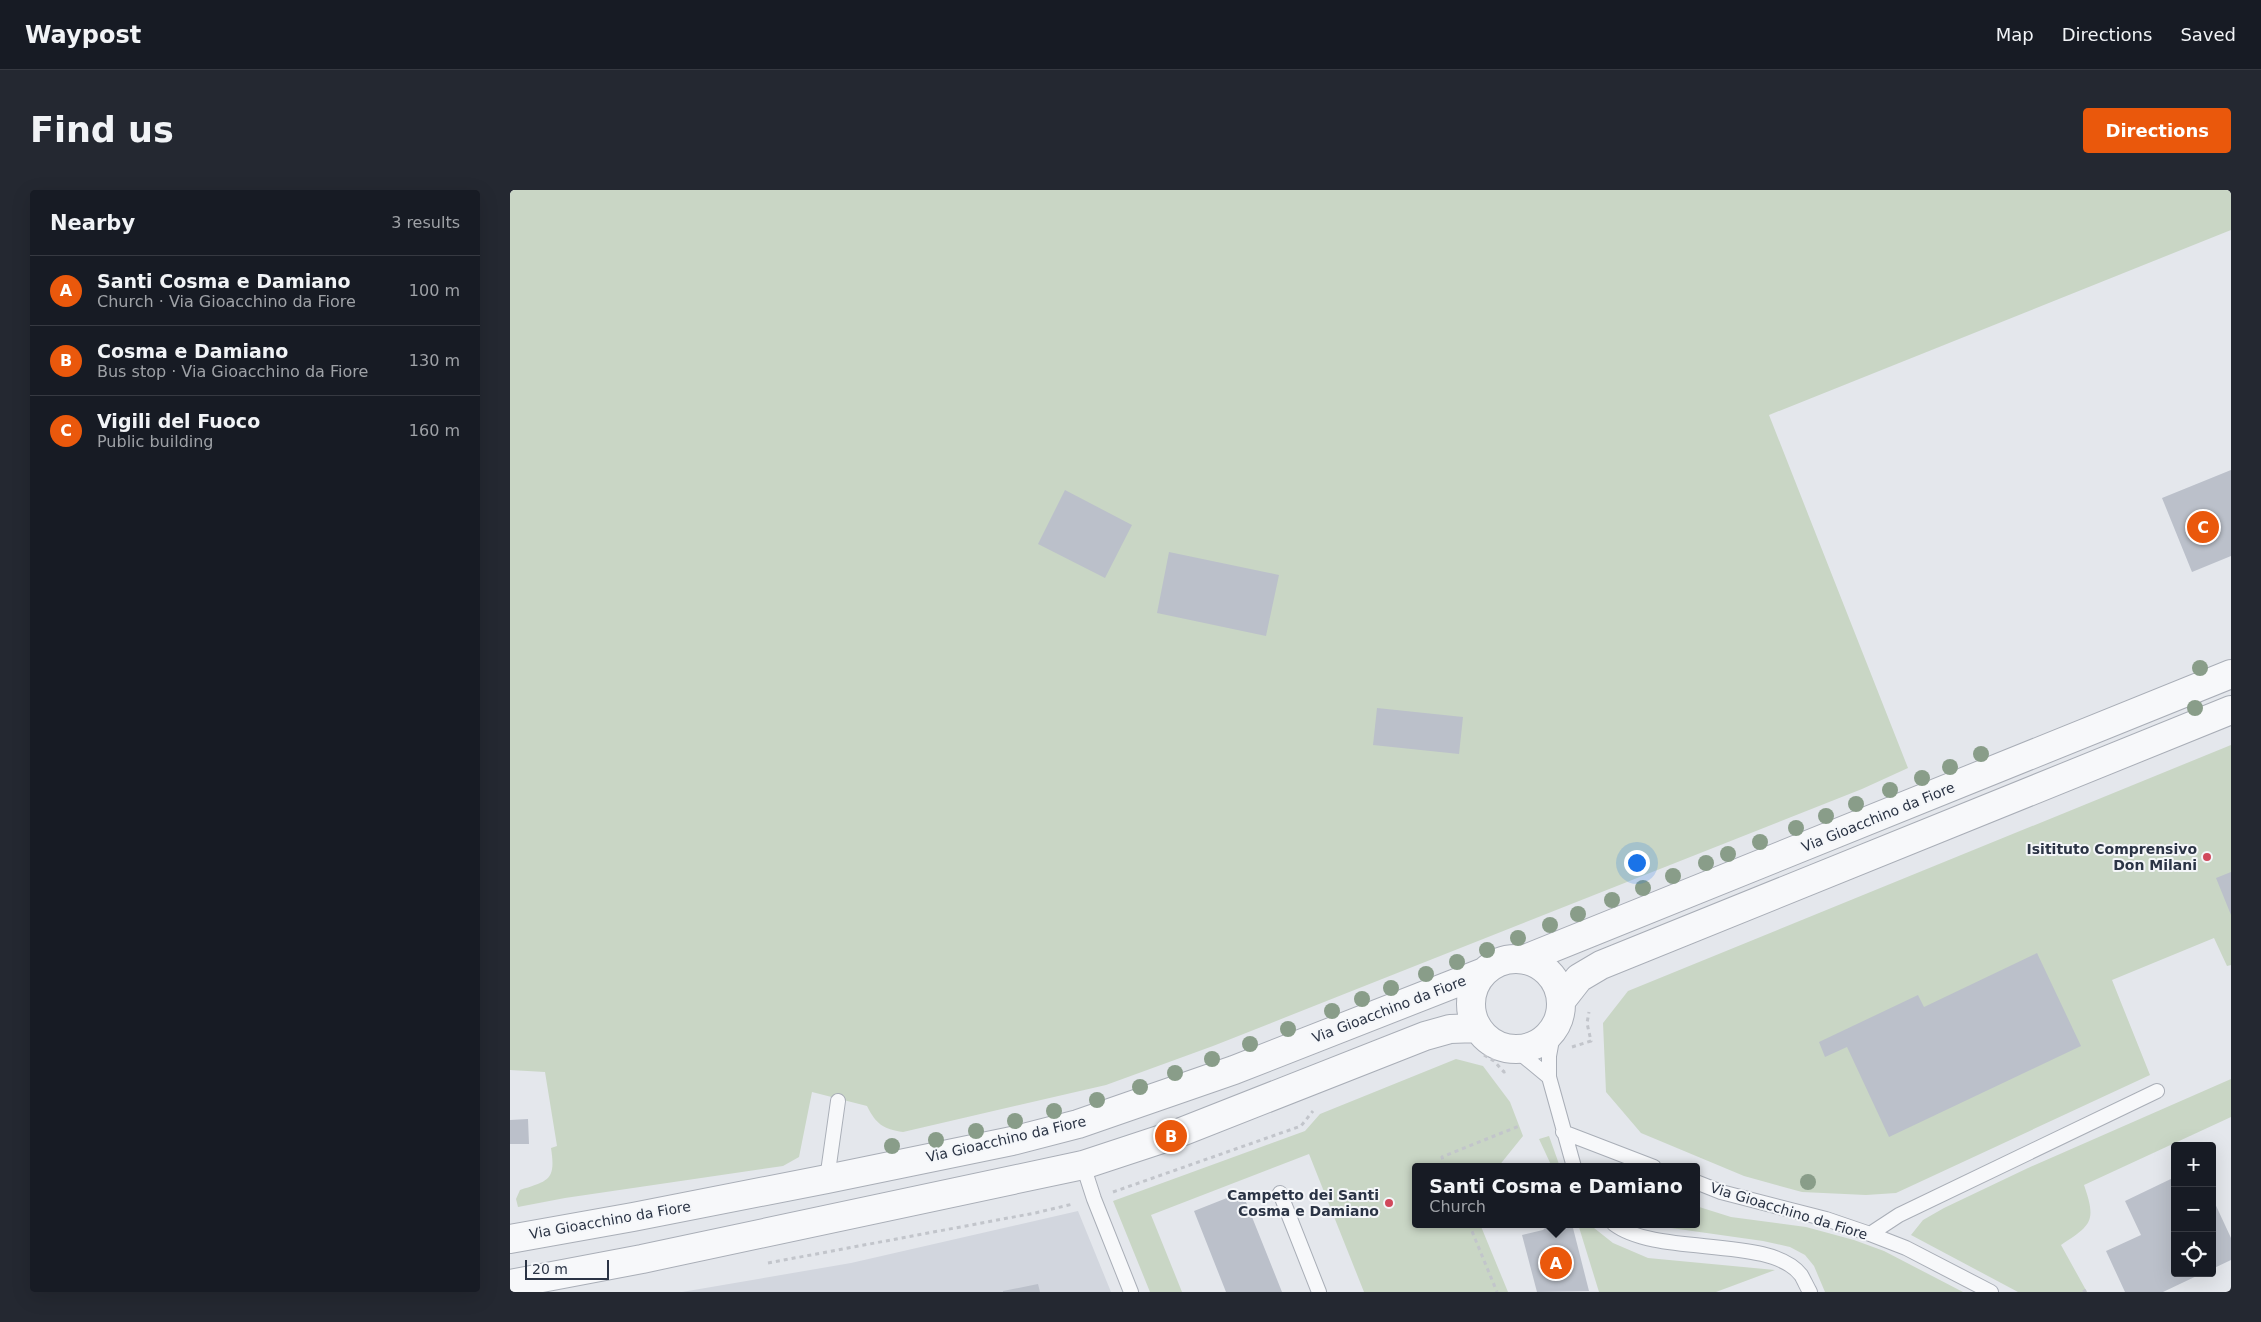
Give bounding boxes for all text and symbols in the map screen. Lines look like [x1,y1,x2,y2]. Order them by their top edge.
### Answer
text: Waypost [25,21,141,49]
text: Map [1996,24,2034,45]
text: Directions [2062,24,2152,45]
text: Saved [2180,24,2236,45]
button: Directions [2083,108,2231,153]
text: Find us [30,110,174,150]
text: Nearby [50,211,135,235]
text: 3 results [391,213,460,232]
text: Santi Cosma e Damiano [97,270,351,292]
text: A [60,281,72,300]
text: 100 m [409,281,460,300]
text: Church · Via Gioacchino da Fiore [97,292,356,311]
text: Cosma e Damiano [97,340,288,362]
text: B [60,351,72,370]
text: 130 m [409,351,460,370]
text: Bus stop · Via Gioacchino da Fiore [97,362,368,381]
text: Vigili del Fuoco [97,410,260,432]
text: C [60,421,72,440]
text: 160 m [409,421,460,440]
text: Public building [97,432,214,451]
pin: C [2187,508,2219,546]
street label: Via Gioacchino da Fiore [1799,779,1957,855]
place label: Isitituto Comprensivo Don Milani [2027,841,2197,873]
your location [1624,850,1650,876]
marker: Isitituto Comprensivo Don Milani [2201,851,2213,863]
street label: Via Gioacchino da Fiore [1310,972,1468,1046]
street label: Via Gioacchino da Fiore [924,1113,1088,1165]
pin: B [1155,1117,1187,1155]
map controls [2171,1142,2216,1277]
button: + [2171,1142,2216,1187]
popup [1412,1163,1700,1228]
text: Santi Cosma e Damiano [1429,1175,1683,1197]
street label: Via Gioacchino da Fiore [1708,1179,1870,1243]
place label: Campetto dei Santi Cosma e Damiano [1227,1187,1379,1219]
button: − [2171,1187,2216,1232]
marker: Campetto dei Santi Cosma e Damiano [1383,1197,1395,1209]
text: Church [1429,1197,1486,1216]
street label: Via Gioacchino da Fiore [528,1198,692,1242]
button: locate [2171,1232,2216,1277]
pin: A [1540,1244,1572,1282]
scale bar [525,1257,609,1280]
text: 20 m [532,1261,568,1277]

